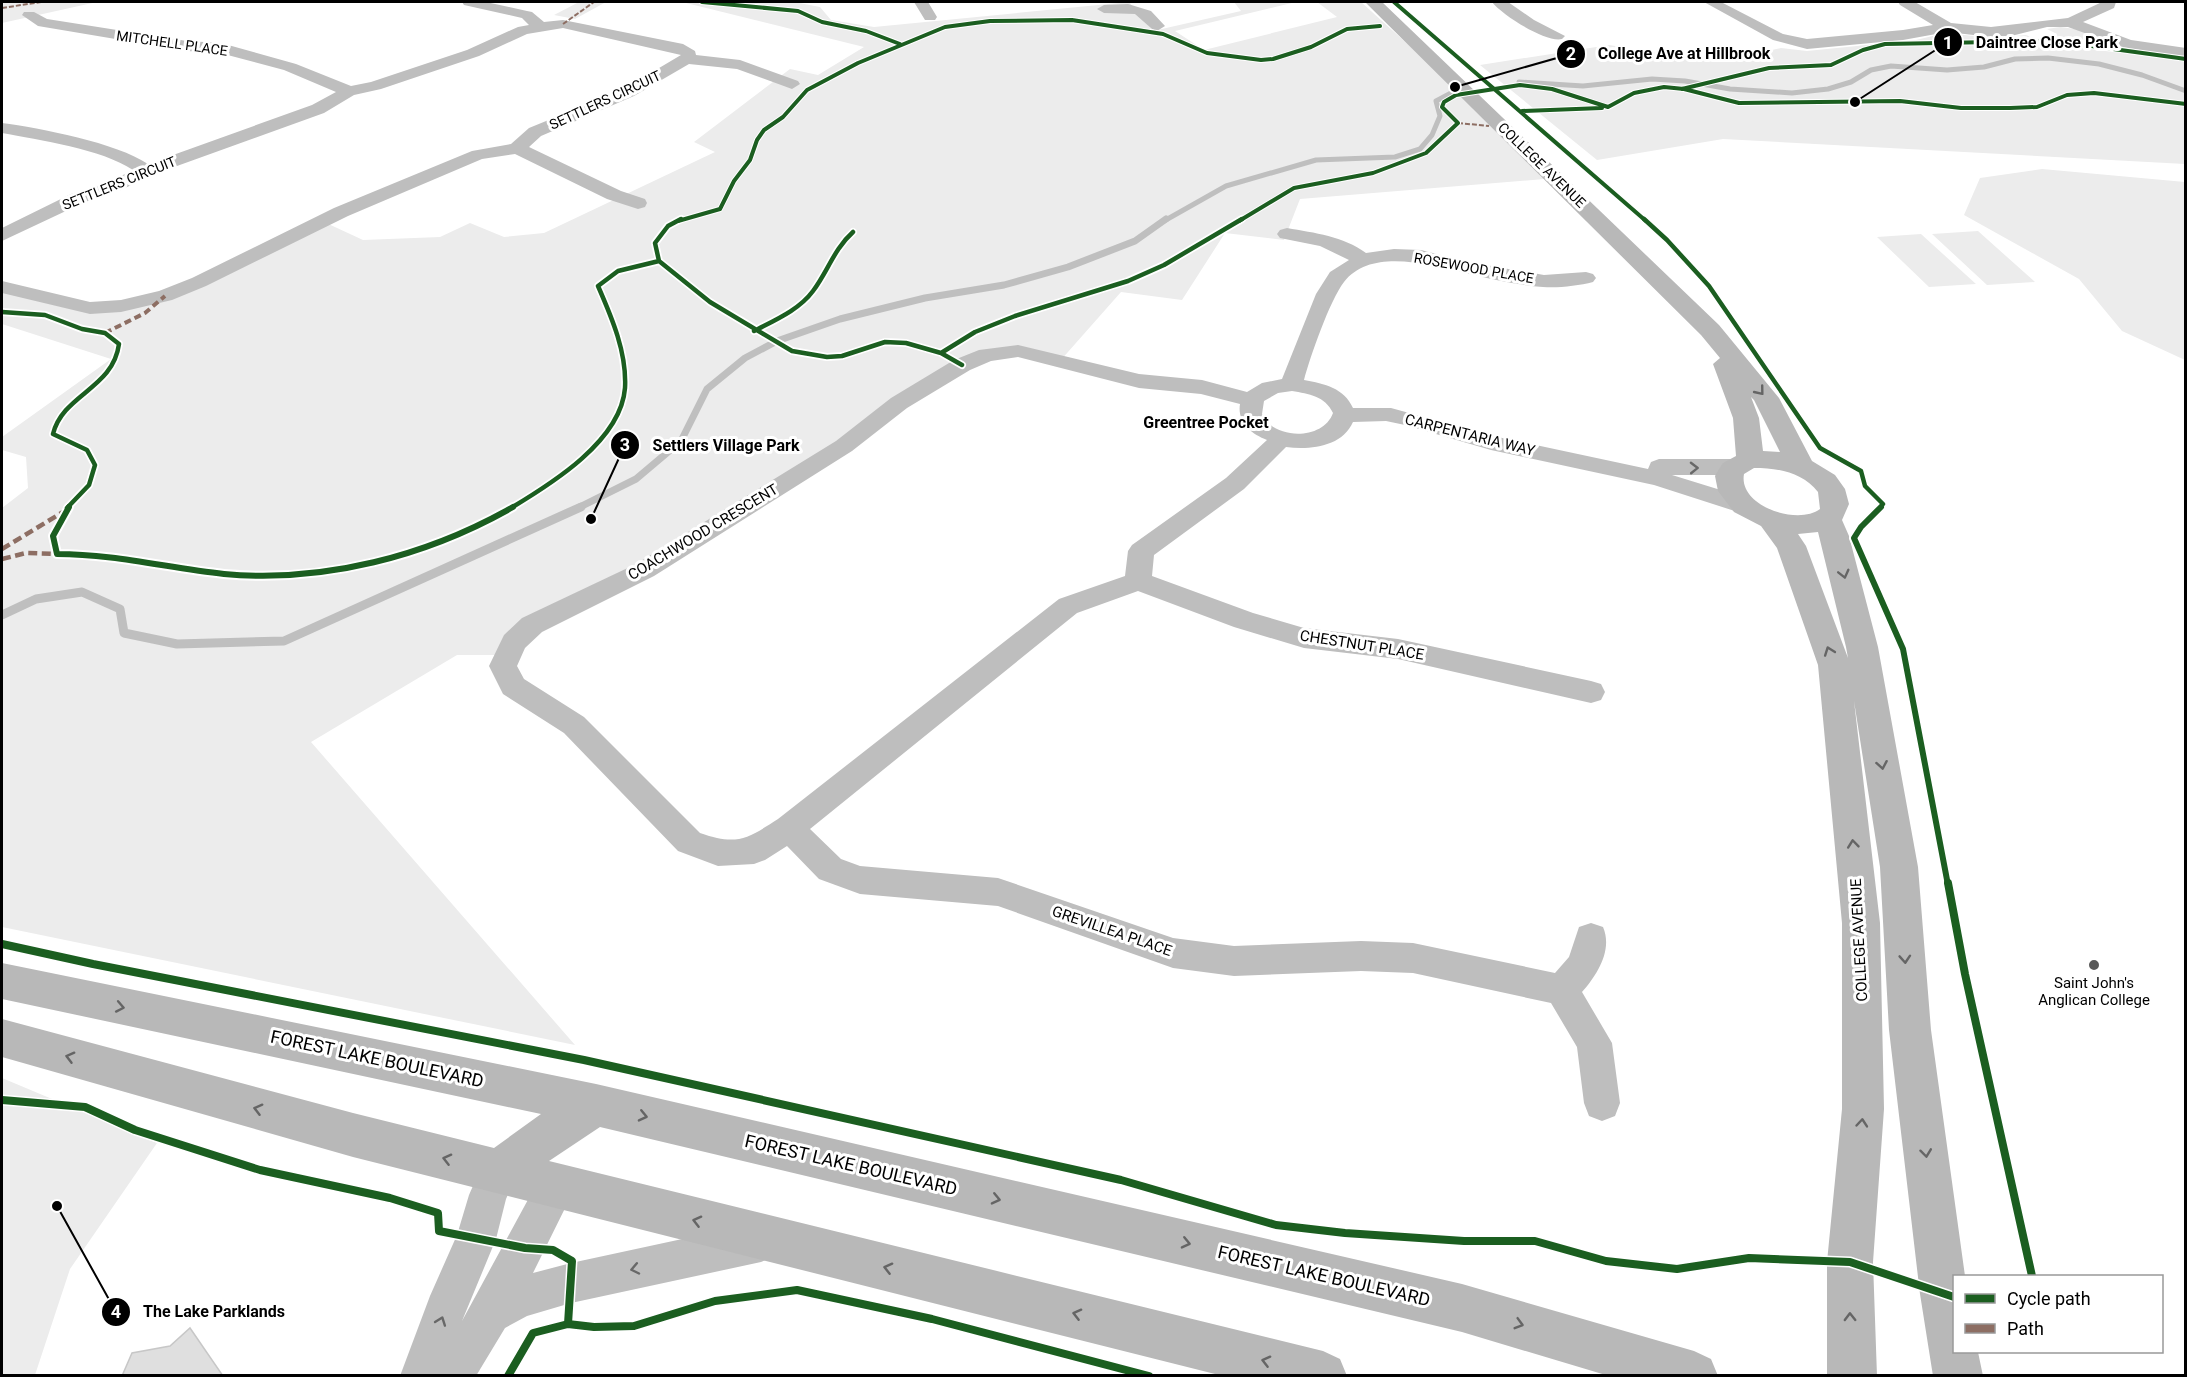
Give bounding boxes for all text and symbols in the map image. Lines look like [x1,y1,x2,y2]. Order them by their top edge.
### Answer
callout: Daintree Close Park [1933,25,2130,59]
street label: MITCHELL PLACE [115,27,229,59]
text: 1 [1943,32,1953,53]
text: Daintree Close Park [1976,33,2119,52]
callout: College Ave at Hillbrook [1556,37,1782,71]
text: 2 [1566,43,1576,64]
text: College Ave at Hillbrook [1598,44,1771,63]
street label: SETTLERS CIRCUIT [547,67,664,133]
street label: COLLEGE AVENUE [1495,119,1589,211]
street label: SETTLERS CIRCUIT [60,153,179,213]
street label: ROSEWOOD PLACE [1413,250,1535,286]
one-way arrow [1753,384,1764,395]
street label: CARPENTARIA WAY [1403,410,1537,460]
district label: Greentree Pocket [1143,413,1269,432]
callout: Settlers Village Park [610,428,811,462]
text: 3 [620,434,630,455]
text: Settlers Village Park [653,436,800,455]
one-way arrow [1690,462,1699,474]
street label: COACHWOOD CRESCENT [625,480,781,584]
one-way arrow [1836,569,1849,579]
street label: CHESTNUT PLACE [1299,626,1426,664]
one-way arrow [1823,646,1836,657]
one-way arrow [1875,760,1888,770]
one-way arrow [1847,839,1860,849]
street label: COLLEGE AVENUE [1847,877,1871,1002]
street label: GREVILLEA PLACE [1050,902,1175,960]
one-way arrow [1898,954,1911,963]
marker: Saint John's Anglican College [2087,958,2101,972]
place label: Saint John's Anglican College [2038,974,2150,1009]
one-way arrow [115,1000,125,1013]
street label: FOREST LAKE BOULEVARD [269,1026,486,1091]
one-way arrow [65,1052,76,1064]
one-way arrow [253,1104,264,1116]
one-way arrow [638,1109,648,1122]
one-way arrow [1855,1118,1868,1127]
street label: FOREST LAKE BOULEVARD [743,1130,959,1199]
one-way arrow [1919,1148,1931,1157]
one-way arrow [442,1153,452,1166]
one-way arrow [991,1192,1001,1205]
one-way arrow [692,1215,702,1228]
one-way arrow [1181,1236,1191,1249]
street label: FOREST LAKE BOULEVARD [1216,1241,1432,1310]
one-way arrow [630,1262,640,1275]
one-way arrow [883,1262,893,1275]
legend [1953,1275,2163,1353]
text: Cycle path [2007,1288,2091,1309]
callout: The Lake Parklands [101,1295,297,1329]
text: 4 [111,1301,121,1322]
text: The Lake Parklands [143,1302,285,1321]
one-way arrow [1072,1309,1082,1322]
one-way arrow [1844,1313,1856,1322]
one-way arrow [433,1316,446,1326]
one-way arrow [1513,1317,1524,1329]
text: Path [2007,1318,2044,1339]
one-way arrow [1262,1356,1272,1369]

